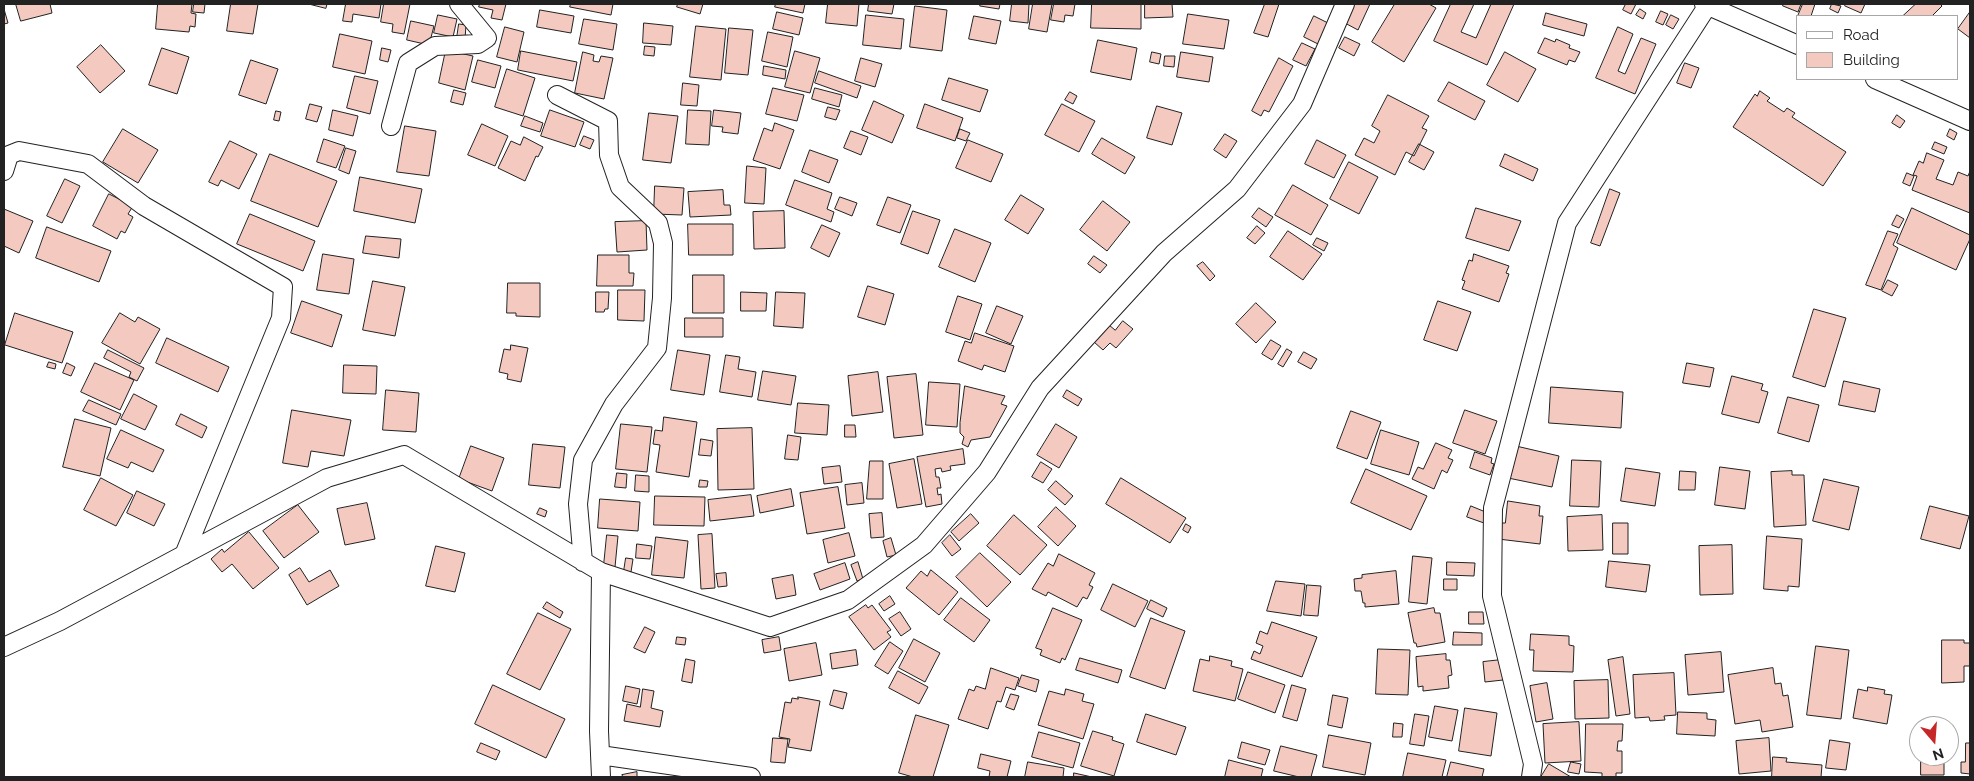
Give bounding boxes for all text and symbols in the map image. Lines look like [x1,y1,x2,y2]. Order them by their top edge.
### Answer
legend [1796,15,1959,80]
text: Road [1843,26,1879,44]
text: Building [1843,51,1900,69]
north arrow [1909,716,1959,766]
text: N [1931,745,1946,764]

